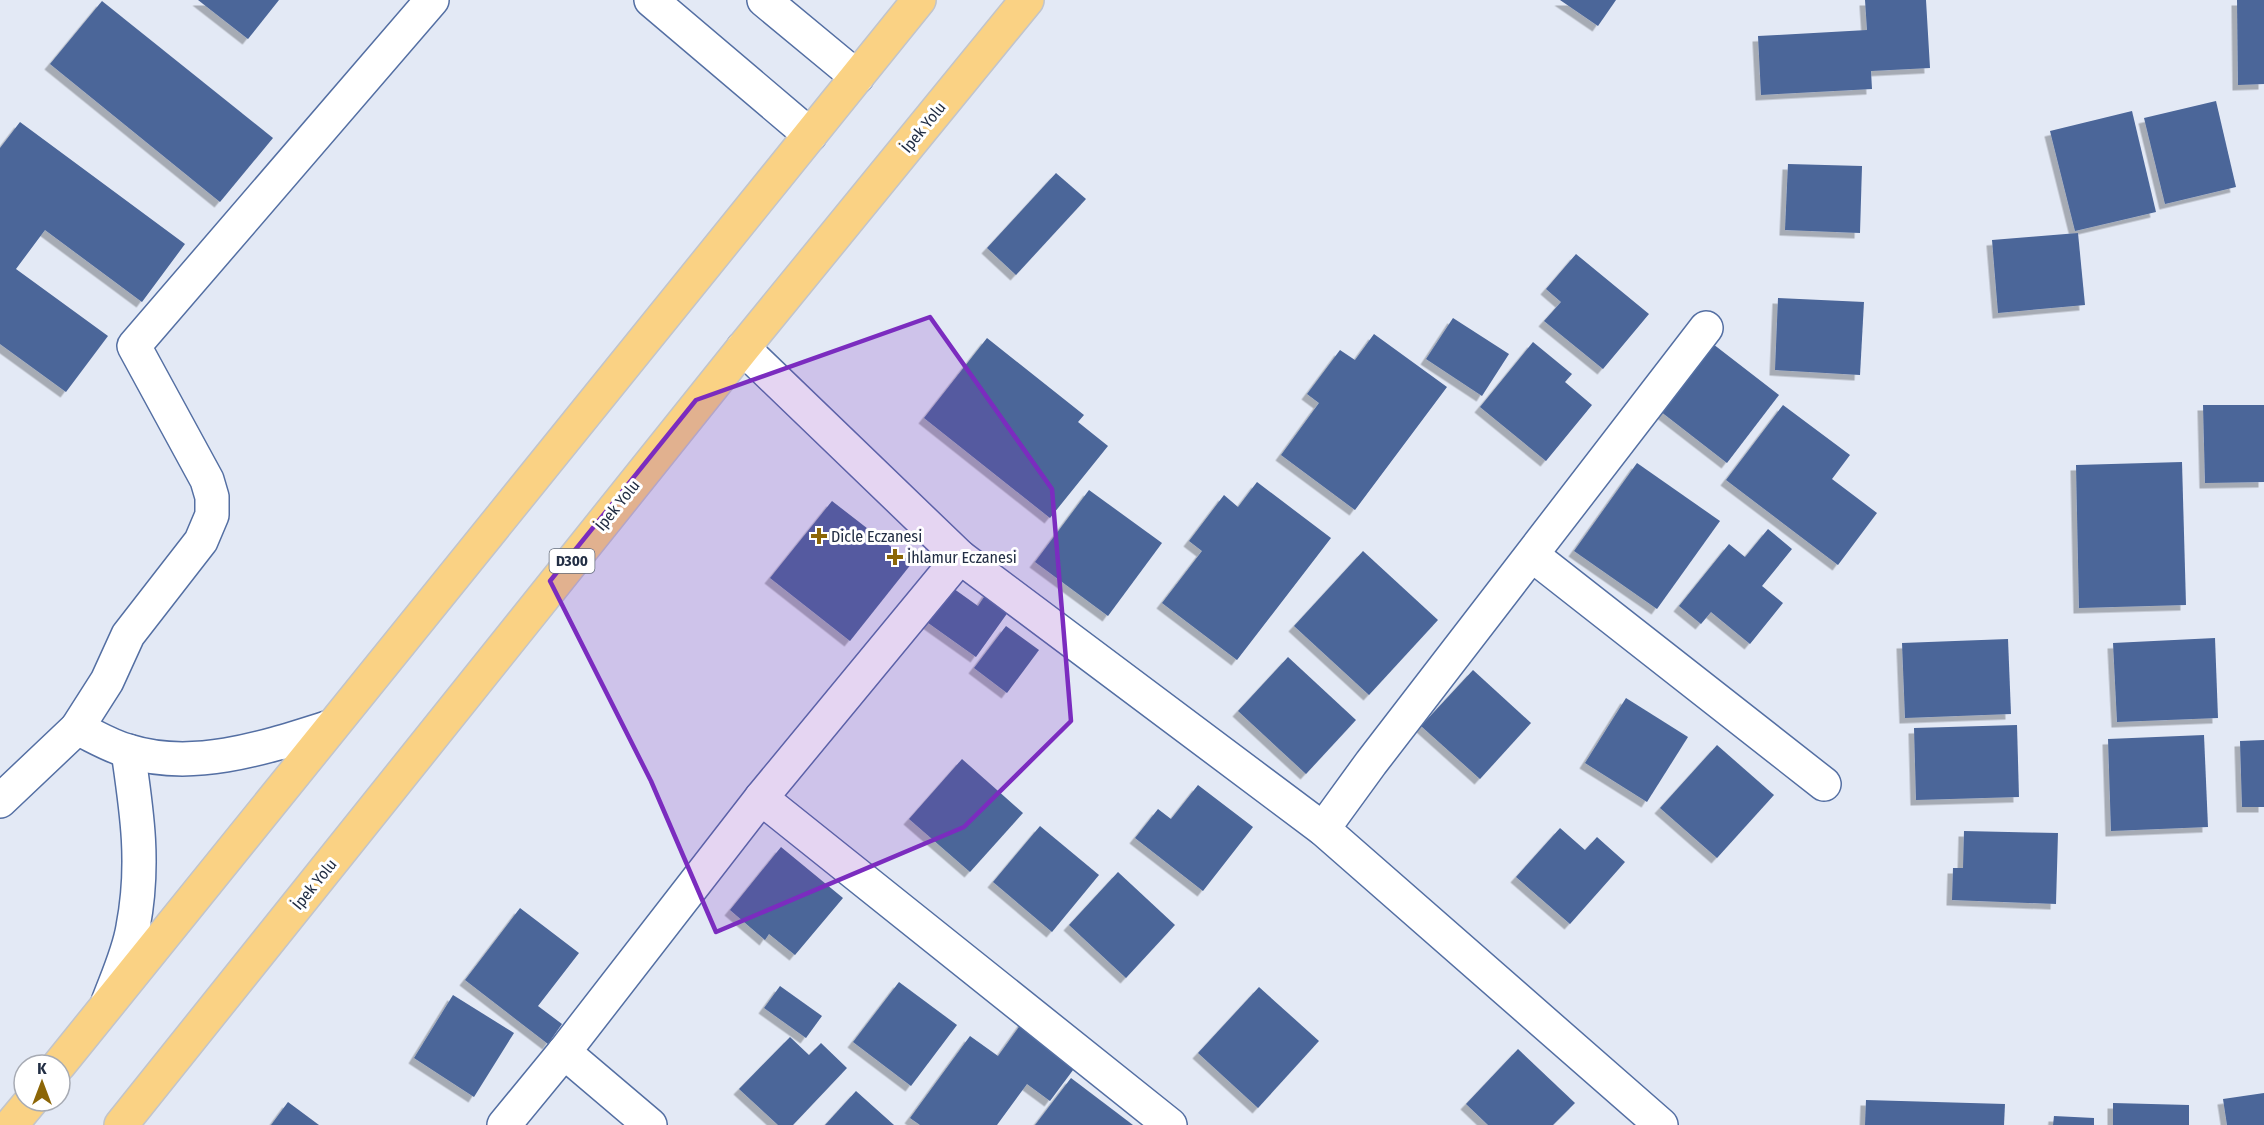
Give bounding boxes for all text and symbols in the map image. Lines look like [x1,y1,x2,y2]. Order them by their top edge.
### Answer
street label: İpek Yolu [897,98,950,157]
street label: İpek Yolu [591,476,644,535]
place label: Dicle Eczanesi [831,527,922,546]
marker: Dicle Eczanesi [812,529,826,543]
place label: İhlamur Eczanesi [907,548,1017,567]
road number: D300 [550,549,594,573]
marker: İhlamur Eczanesi [888,550,902,564]
street label: İpek Yolu [288,855,341,914]
north arrow [12,1053,72,1113]
text: K [37,1059,47,1078]

